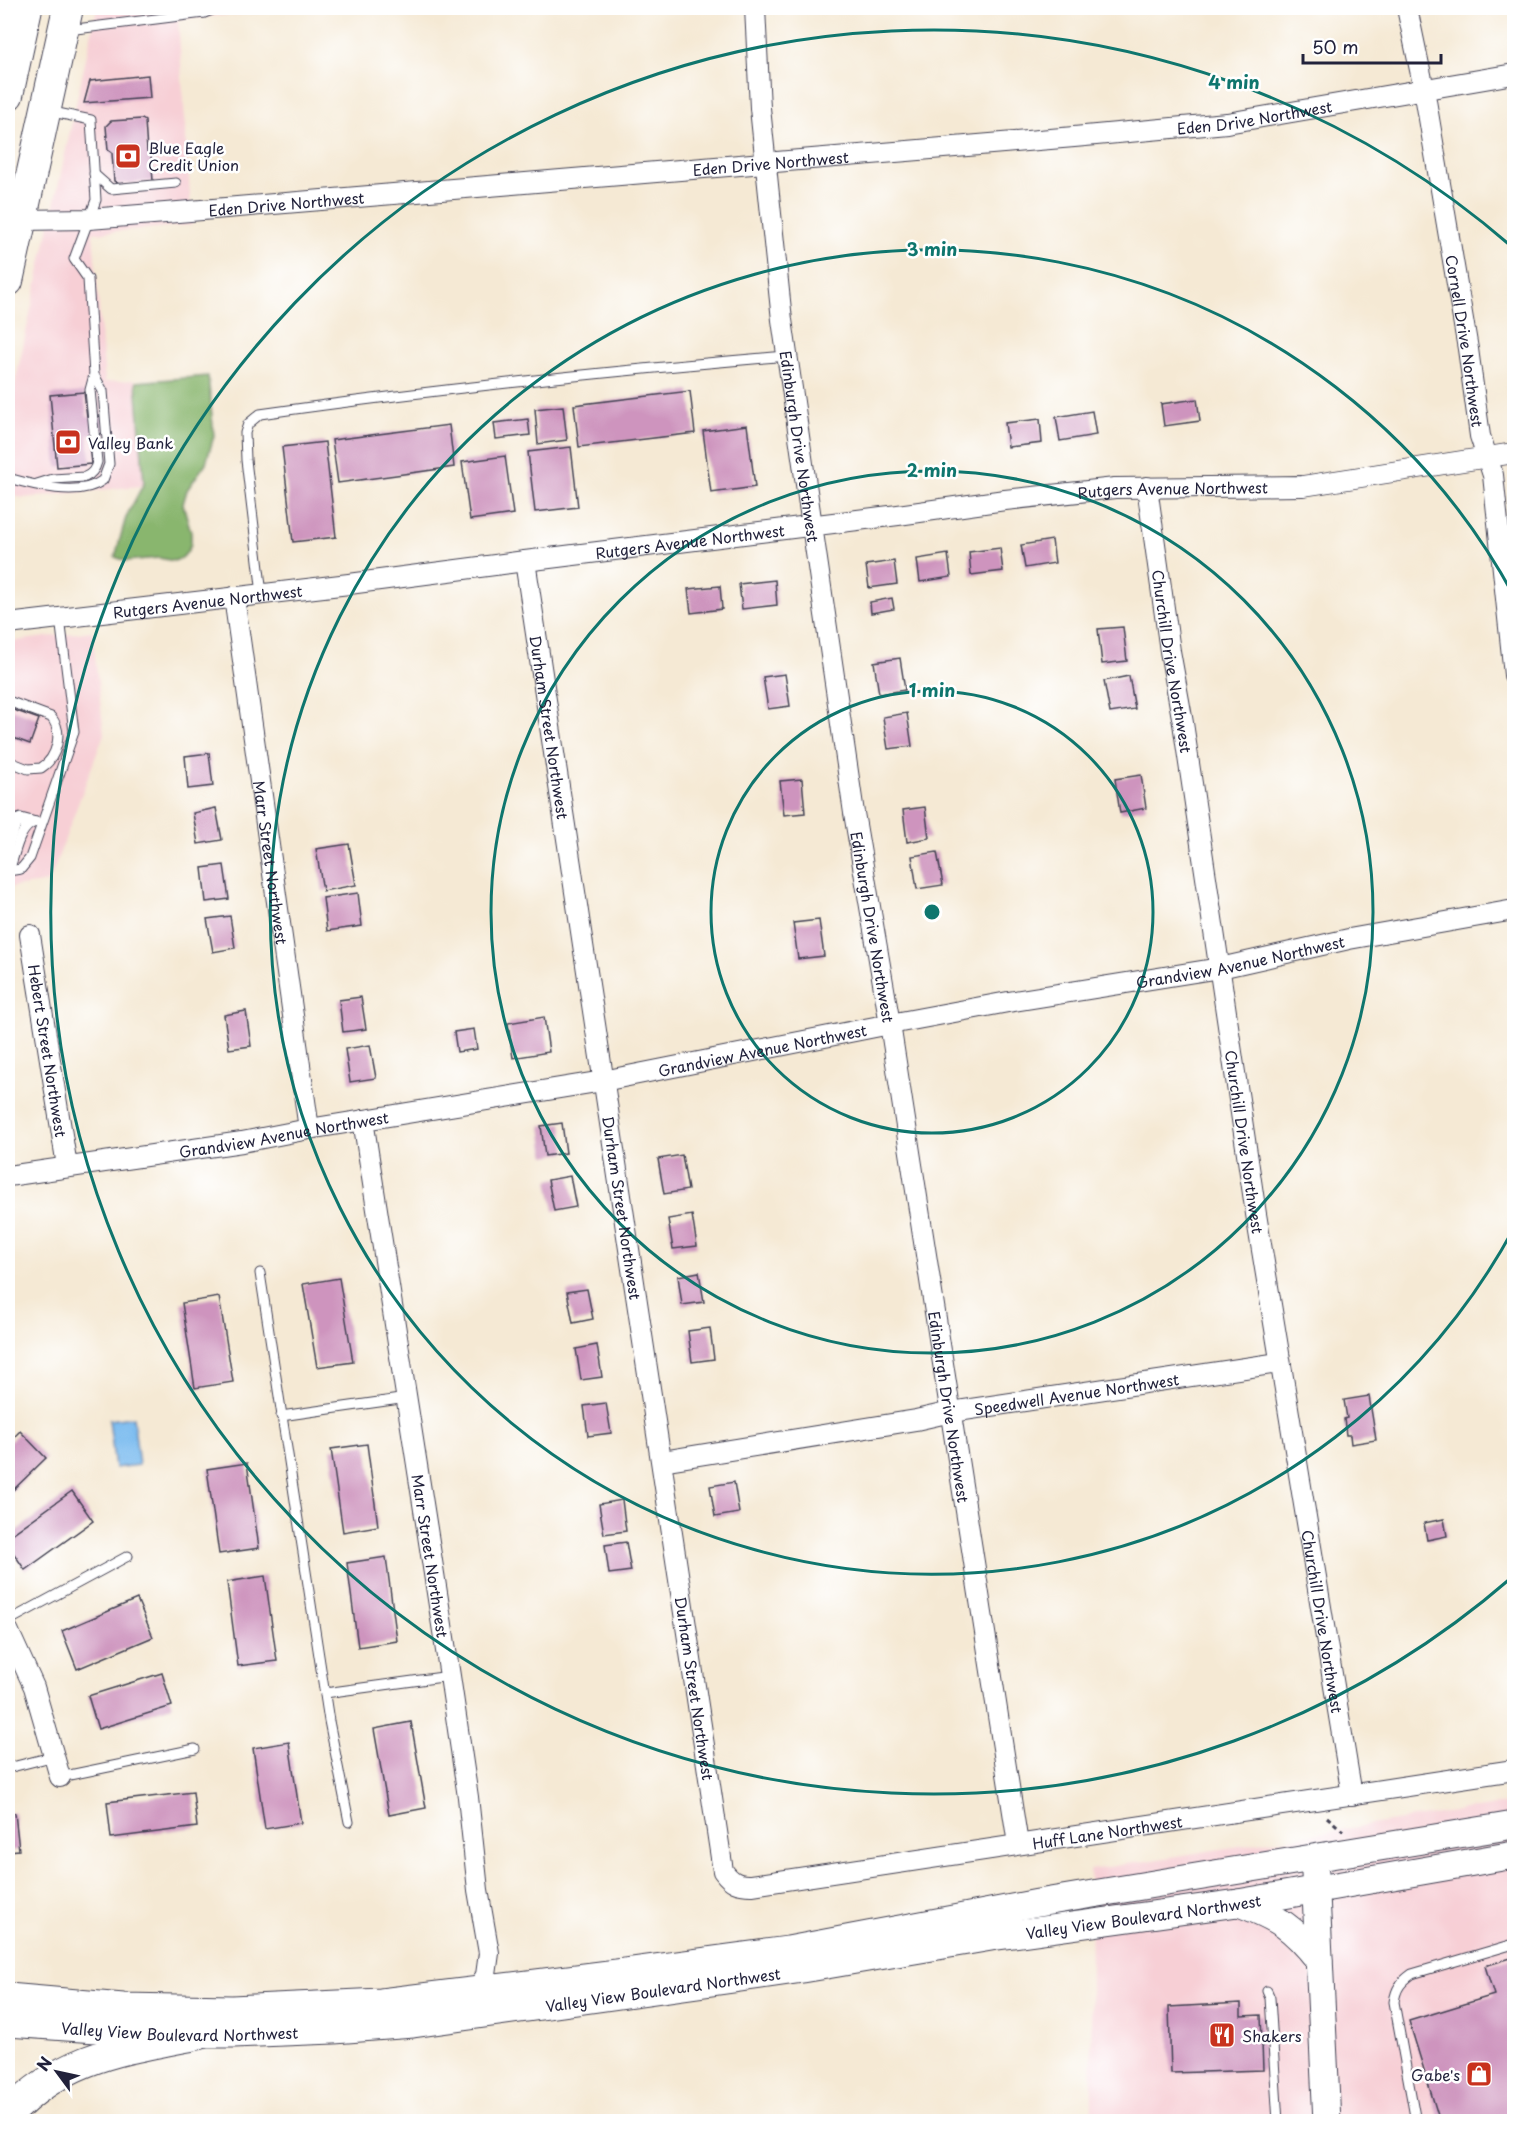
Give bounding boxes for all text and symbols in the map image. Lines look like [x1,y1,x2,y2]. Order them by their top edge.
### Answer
scale bar [1303,27,1441,65]
text: 50 m [1312,33,1359,60]
text: 4 min [1208,68,1260,95]
street label: Eden Drive Northwest [1176,94,1334,139]
place label: Blue Eagle Credit Union [148,136,239,176]
bank icon: Blue Eagle Credit Union [113,141,143,171]
street label: Eden Drive Northwest [692,144,850,180]
street label: Eden Drive Northwest [207,185,365,221]
text: 3 min [907,235,957,262]
street label: Cornell Drive Northwest [1441,253,1490,428]
street label: Edinburgh Drive Northwest [775,349,826,544]
bank icon: Valley Bank [53,427,83,457]
place label: Valley Bank [88,431,173,454]
text: 2 min [907,456,957,483]
street label: Rutgers Avenue Northwest [1076,475,1268,504]
street label: Rutgers Avenue Northwest [594,518,786,564]
street label: Churchill Drive Northwest [1147,568,1199,754]
street label: Rutgers Avenue Northwest [112,578,304,623]
street label: Durham Street Northwest [525,634,575,821]
text: 1 min [909,676,955,703]
street label: Marr Street Northwest [248,779,294,946]
street label: Edinburgh Drive Northwest [846,830,901,1024]
centre of rings [922,902,942,922]
street label: Grandview Avenue Northwest [1134,929,1347,993]
street label: Hebert Street Northwest [23,963,74,1139]
street label: Grandview Avenue Northwest [656,1017,869,1081]
street label: Churchill Drive Northwest [1220,1048,1271,1235]
street label: Grandview Avenue Northwest [177,1105,390,1163]
street label: Durham Street Northwest [597,1114,648,1301]
street label: Edinburgh Drive Northwest [923,1310,976,1504]
street label: Speedwell Avenue Northwest [973,1367,1180,1420]
street label: Marr Street Northwest [407,1472,455,1639]
street label: Churchill Drive Northwest [1297,1528,1350,1715]
street label: Durham Street Northwest [670,1595,721,1782]
street label: Huff Lane Northwest [1031,1809,1184,1854]
street label: Valley View Boulevard Northwest [1024,1888,1263,1944]
street label: Valley View Boulevard Northwest [544,1961,782,2017]
street label: Valley View Boulevard Northwest [61,2015,299,2046]
restaurant icon: Shakers [1207,2020,1237,2050]
place label: Shakers [1242,2024,1302,2047]
north arrow [27,2042,87,2102]
text: N [30,2051,57,2075]
shop icon: Gabe's [1464,2059,1494,2089]
place label: Gabe's [1411,2063,1460,2086]

